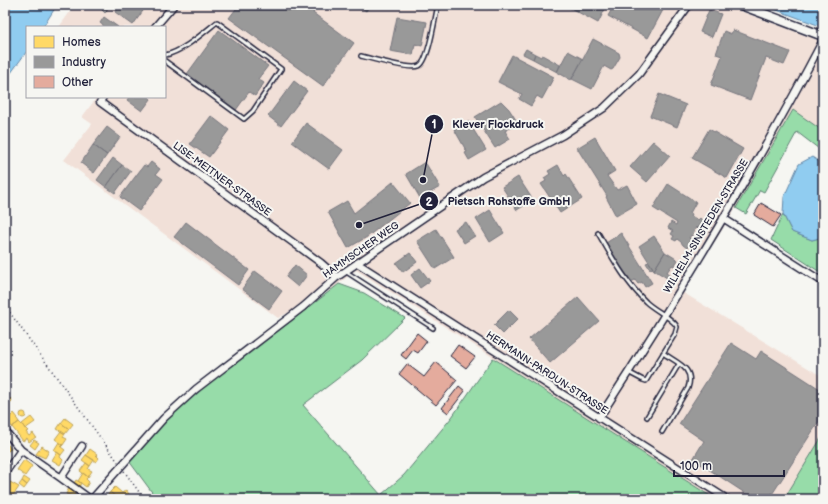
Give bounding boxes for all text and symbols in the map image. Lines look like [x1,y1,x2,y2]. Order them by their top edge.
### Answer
legend [26,26,166,98]
text: Homes [62,35,101,50]
text: Industry [62,55,107,70]
text: Other [62,75,94,90]
callout: Klever Flockdruck [424,113,551,136]
text: 1 [431,117,437,132]
text: Klever Flockdruck [452,118,544,131]
street label: LISE-MEITNER-STRASSE [171,139,274,219]
street label: WILHELM-SINSTEDEN-STRASSE [661,157,751,295]
callout: Pietsch Rohstoffe GmbH [419,190,578,213]
text: 2 [425,195,433,210]
text: Pietsch Rohstoffe GmbH [448,195,570,208]
street label: HAMMSCHER WEG [321,219,402,281]
street label: HERMANN-PARDUN-STRASSE [484,329,611,417]
scale bar [674,452,784,478]
text: 100 m [680,459,712,474]

